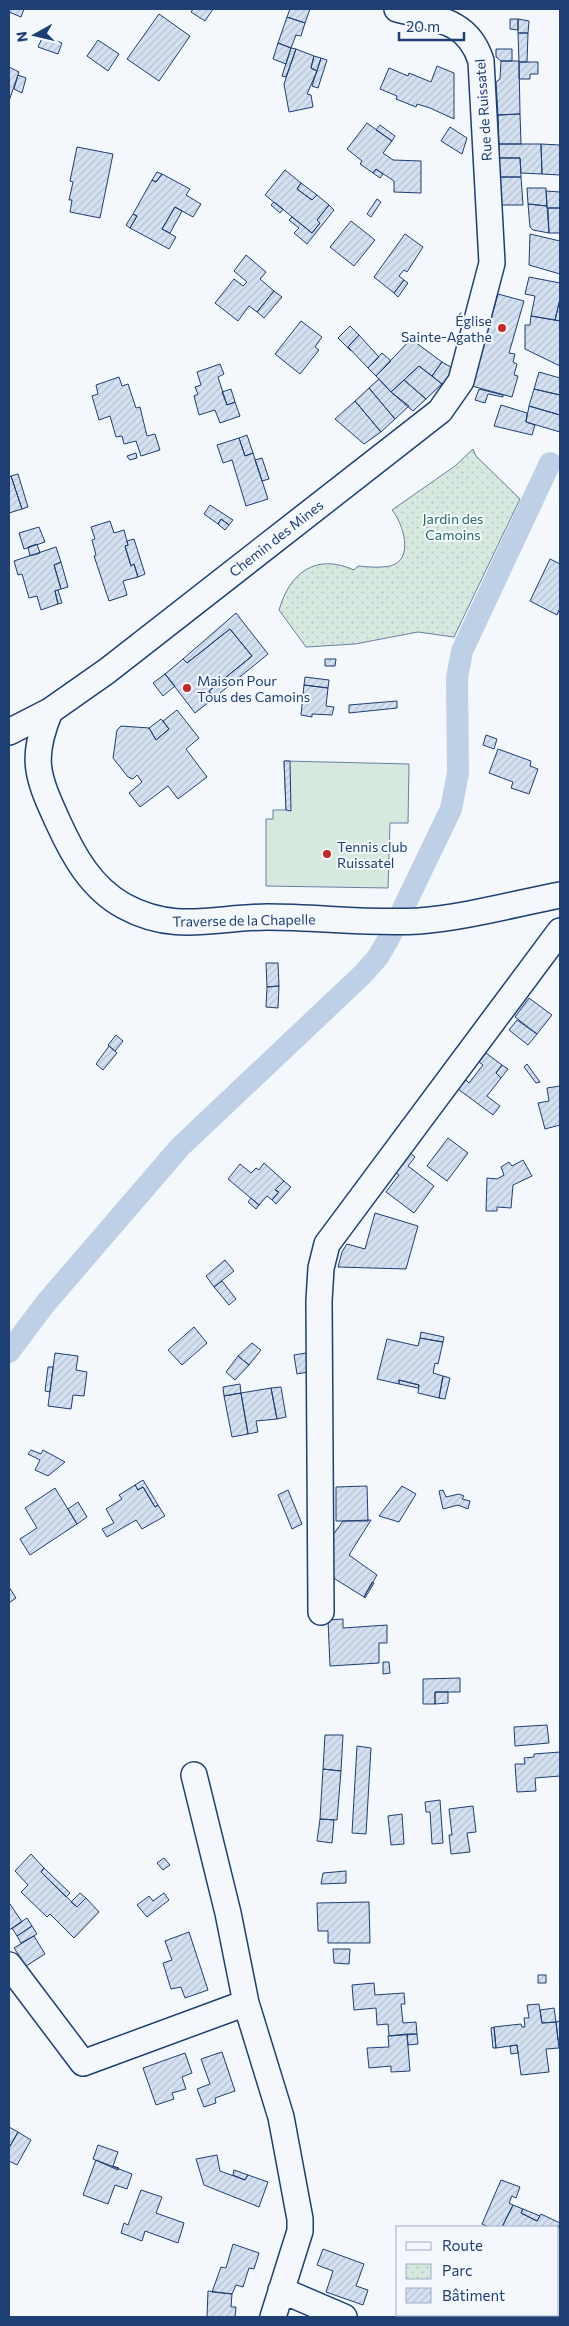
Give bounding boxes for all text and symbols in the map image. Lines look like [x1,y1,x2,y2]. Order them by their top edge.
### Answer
north arrow [10,10,60,60]
scale bar [399,10,464,42]
text: 20 m [406,17,440,35]
text: N [12,30,31,43]
street label: Rue de Ruissatel [471,58,495,162]
place label: Église Sainte-Agathe [401,312,492,345]
marker: Église Sainte-Agathe [496,322,508,334]
street label: Chemin des Mines [226,496,326,580]
park label: Jardin des Camoins [423,510,483,543]
place label: Maison Pour Tous des Camoins [197,672,310,705]
marker: Maison Pour Tous des Camoins [181,682,193,694]
place label: Tennis club Ruissatel [337,838,408,871]
marker: Tennis club Ruissatel [321,848,333,860]
street label: Traverse de la Chapelle [172,910,316,930]
legend [396,2226,559,2316]
text: Route [442,2236,483,2254]
text: Parc [442,2261,472,2279]
text: Bâtiment [442,2286,505,2304]

